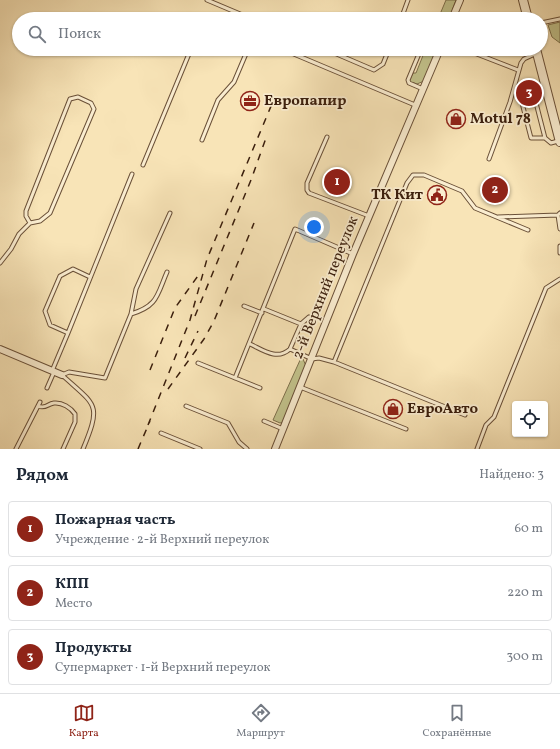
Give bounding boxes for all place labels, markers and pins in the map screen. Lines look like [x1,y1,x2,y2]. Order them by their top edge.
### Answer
pin: 3 [516,78,542,108]
office icon: Европапир [239,90,261,112]
place label: Европапир [264,91,346,112]
shop icon: Motul 78 [445,108,467,130]
place label: Motul 78 [470,109,531,130]
pin: 1 [324,167,350,197]
pin: 2 [482,175,508,205]
public building icon: ТК Кит [426,184,448,206]
place label: ТК Кит [371,185,424,206]
shop icon: ЕвроАвто [382,398,404,420]
place label: ЕвроАвто [407,399,479,420]

